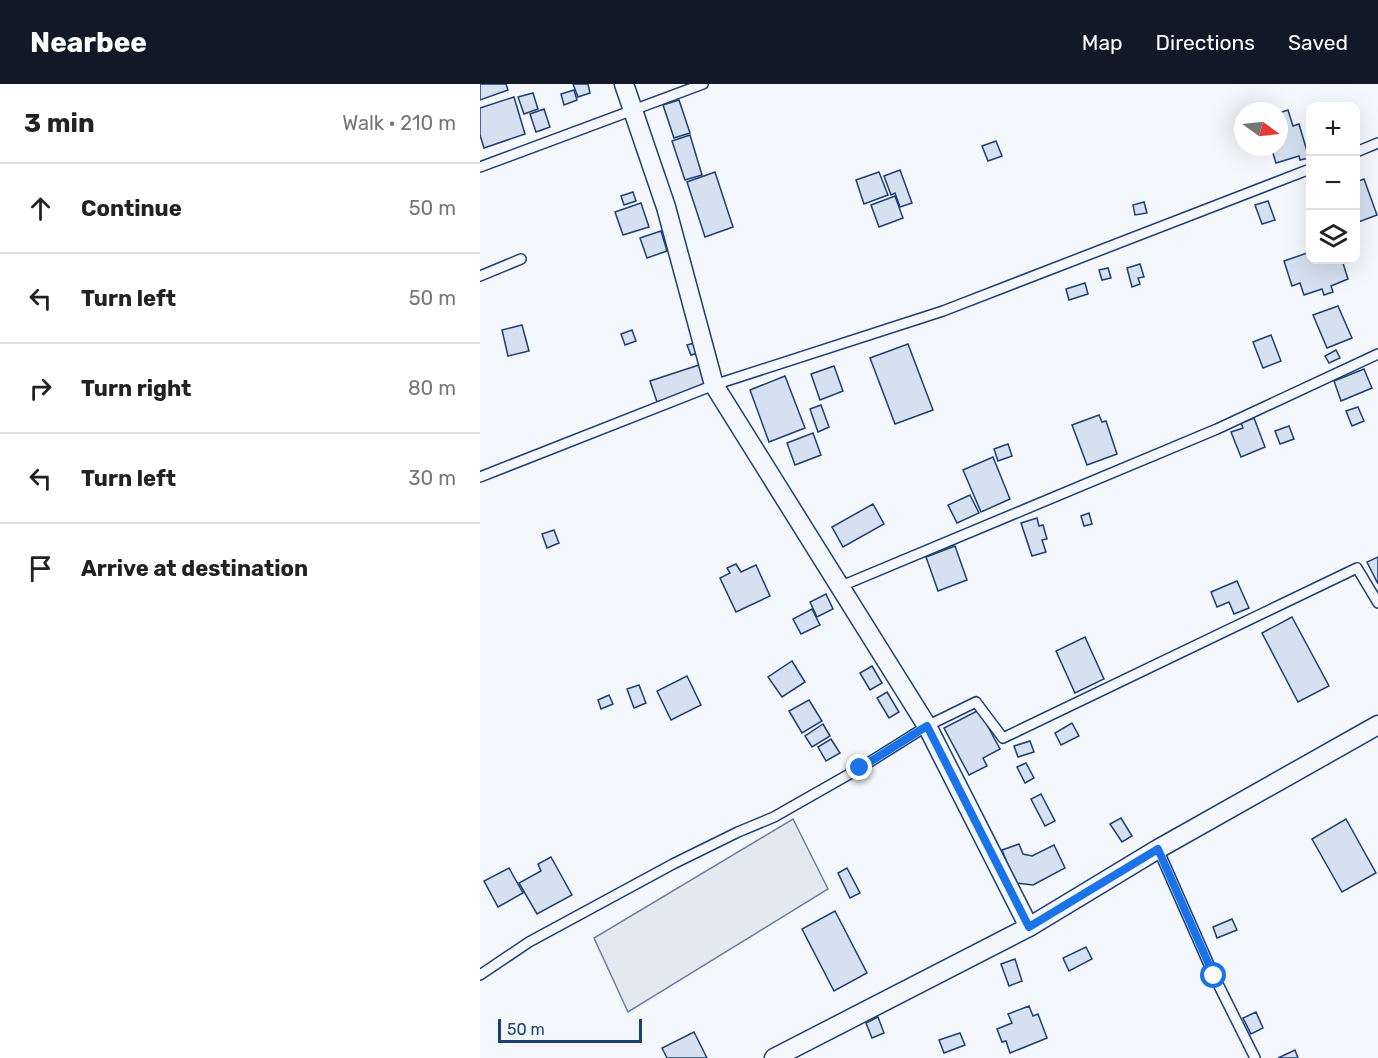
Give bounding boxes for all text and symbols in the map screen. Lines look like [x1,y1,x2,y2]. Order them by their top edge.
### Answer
text: Nearbee [30,26,147,59]
text: Map [1082,30,1123,55]
text: Directions [1156,30,1255,55]
text: Saved [1288,30,1348,55]
north arrow [1234,102,1288,156]
map controls [1306,102,1360,264]
button: + [1306,102,1360,156]
text: 3 min [24,108,95,139]
text: Walk · 210 m [342,111,456,135]
button: − [1306,156,1360,210]
icon: ahead [24,192,57,225]
text: Continue [81,195,182,222]
text: 50 m [409,196,456,220]
button: layers [1306,210,1360,264]
icon: left [24,282,57,315]
text: Turn left [81,285,176,312]
text: 50 m [409,286,456,310]
icon: right [24,372,57,405]
text: Turn right [81,375,191,402]
text: 80 m [408,376,456,400]
icon: left [24,462,57,495]
text: Turn left [81,465,176,492]
text: 30 m [409,466,456,490]
icon: arrive [24,552,57,585]
text: Arrive at destination [81,555,308,582]
route end [846,754,872,780]
route start [1200,962,1226,988]
scale bar [498,1016,642,1044]
text: 50 m [507,1020,545,1039]

